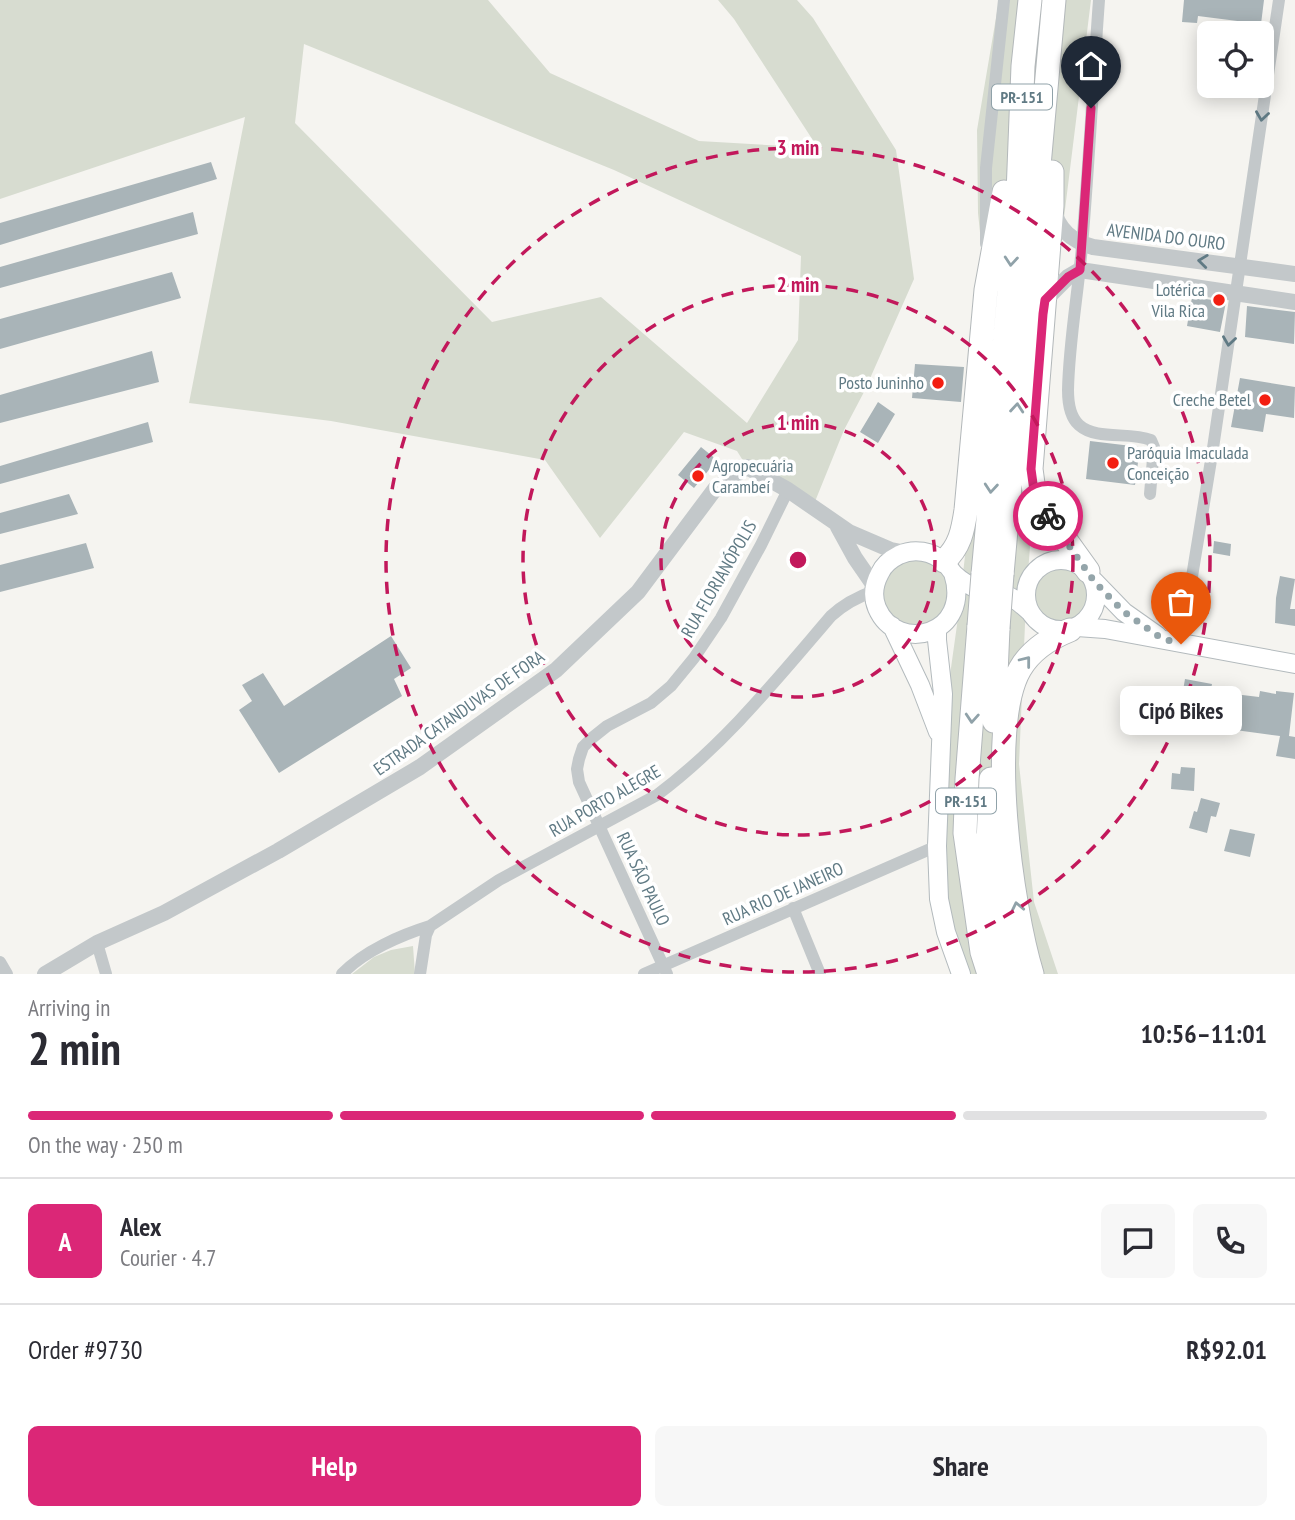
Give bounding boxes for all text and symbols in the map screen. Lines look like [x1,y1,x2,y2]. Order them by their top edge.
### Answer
map controls [1197,21,1274,98]
button: locate [1197,21,1274,98]
pin [1061,36,1121,108]
icon: home [1072,47,1110,85]
road number: PR-151 [992,85,1052,110]
one-way arrow [1255,110,1270,122]
text: 3 min [777,134,819,161]
street label: AVENIDA DO OURO [1106,218,1227,255]
one-way arrow [1197,254,1209,269]
one-way arrow [1004,256,1019,267]
text: 2 min [777,271,819,298]
place label: Lotérica Vila Rica [1150,278,1205,322]
marker: Lotérica Vila Rica [1211,292,1227,308]
one-way arrow [1222,335,1237,347]
place label: Posto Juninho [839,371,924,394]
marker: Posto Juninho [930,375,946,391]
place label: Creche Betel [1173,388,1252,411]
marker: Creche Betel [1257,392,1273,408]
one-way arrow [1009,403,1024,414]
text: 1 min [777,409,819,436]
place label: Paróquia Imaculada Conceição [1127,441,1249,485]
place label: Agropecuária Carambeí [712,454,793,498]
marker: Paróquia Imaculada Conceição [1105,455,1121,471]
marker: Agropecuária Carambeí [690,468,706,484]
courier [1013,481,1083,551]
one-way arrow [984,483,999,494]
icon: bike [1029,497,1067,535]
street label: RUA FLORIANÓPOLIS [676,516,762,641]
centre of rings [786,548,810,572]
pin [1151,572,1211,644]
icon: bag [1162,583,1200,621]
street label: ESTRADA CATANDUVAS DE FORA [369,645,549,780]
one-way arrow [1018,657,1031,669]
callout: Cipó Bikes [1120,686,1242,735]
text: Cipó Bikes [1139,696,1223,725]
one-way arrow [965,713,980,724]
street label: RUA PORTO ALEGRE [545,759,665,842]
road number: PR-151 [936,788,996,814]
street label: RUA SÃO PAULO [612,828,675,929]
street label: RUA RIO DE JANEIRO [719,857,847,930]
one-way arrow [1010,901,1025,913]
text: Arriving in [28,993,110,1022]
text: 10:56–11:01 [1140,1017,1267,1050]
text: 2 min [28,1018,121,1078]
text: On the way · 250 m [28,1130,183,1159]
button: chat [1101,1204,1175,1278]
button: phone [1193,1204,1267,1278]
text: Alex [120,1210,161,1243]
text: A [58,1225,72,1258]
text: Courier · 4.7 [120,1243,216,1272]
text: Order #9730 [28,1333,143,1366]
text: R$92.01 [1186,1333,1267,1366]
button: Help [28,1426,641,1506]
button: Share [655,1426,1267,1506]

